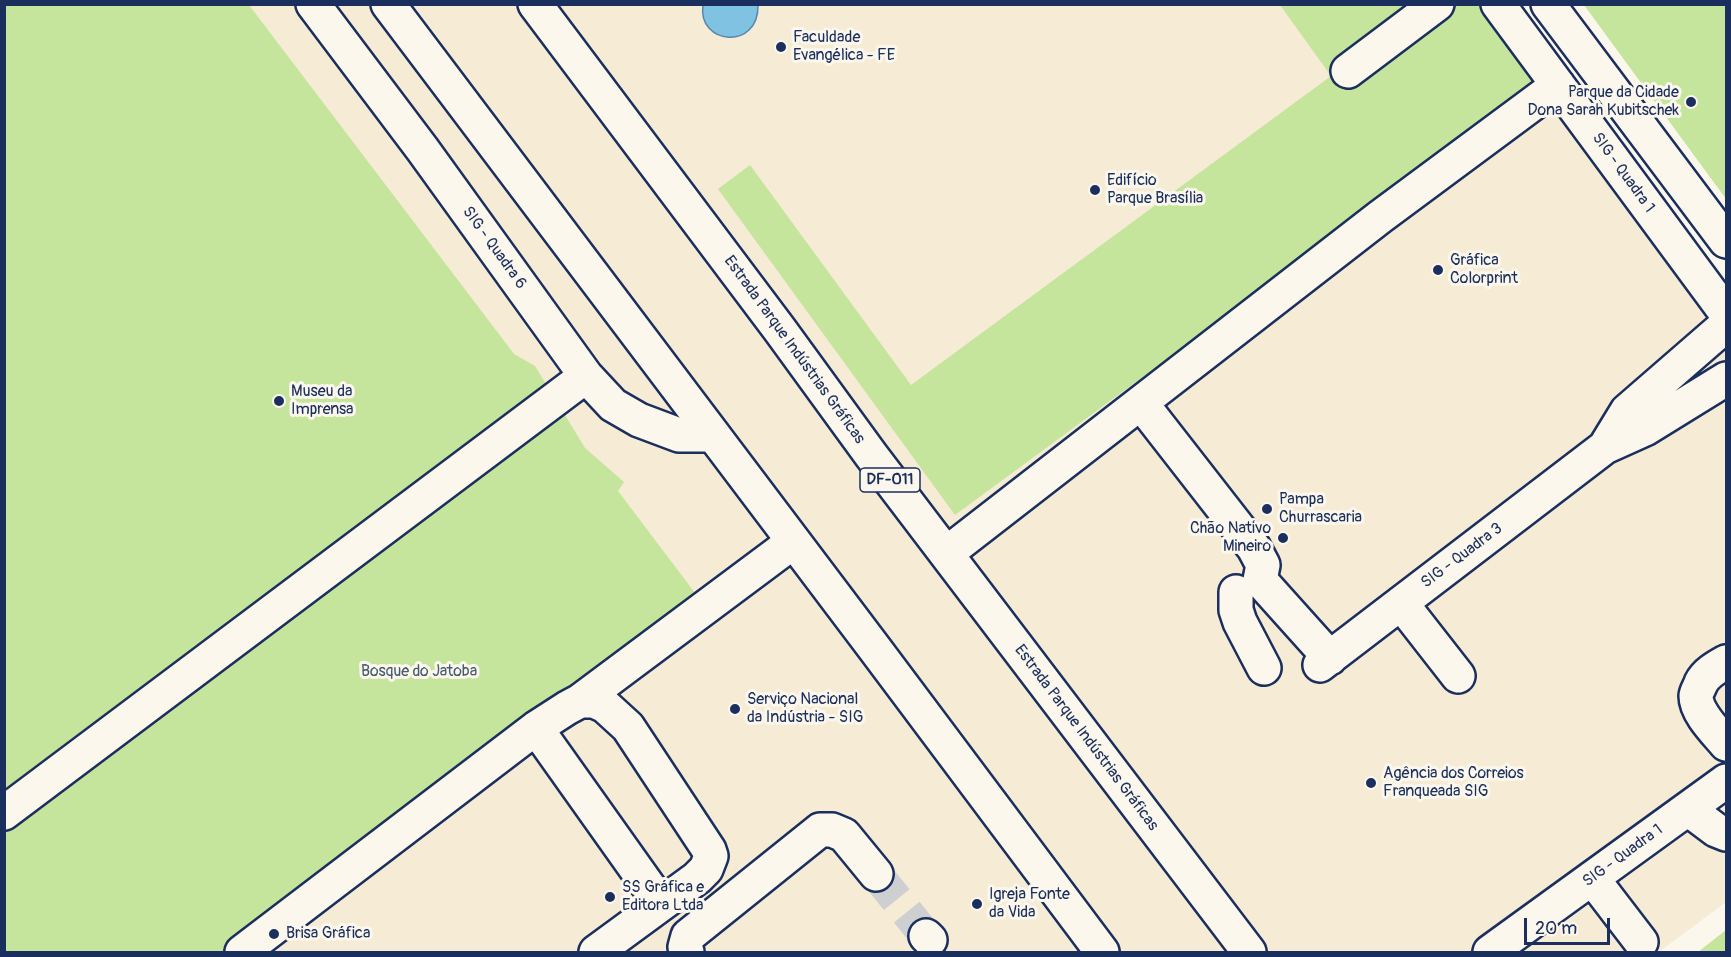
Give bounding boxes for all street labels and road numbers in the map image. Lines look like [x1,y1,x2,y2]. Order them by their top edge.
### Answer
street label: SIG - Quadra 1 [1588,129,1658,217]
street label: SIG - Quadra 6 [458,203,530,293]
street label: Estrada Parque Indústrias Gráficas [719,252,869,448]
road number: DF-011 [860,468,920,492]
street label: SIG - Quadra 3 [1418,519,1506,593]
street label: Estrada Parque Indústrias Gráficas [1010,641,1162,835]
street label: SIG - Quadra 1 [1579,821,1667,891]

